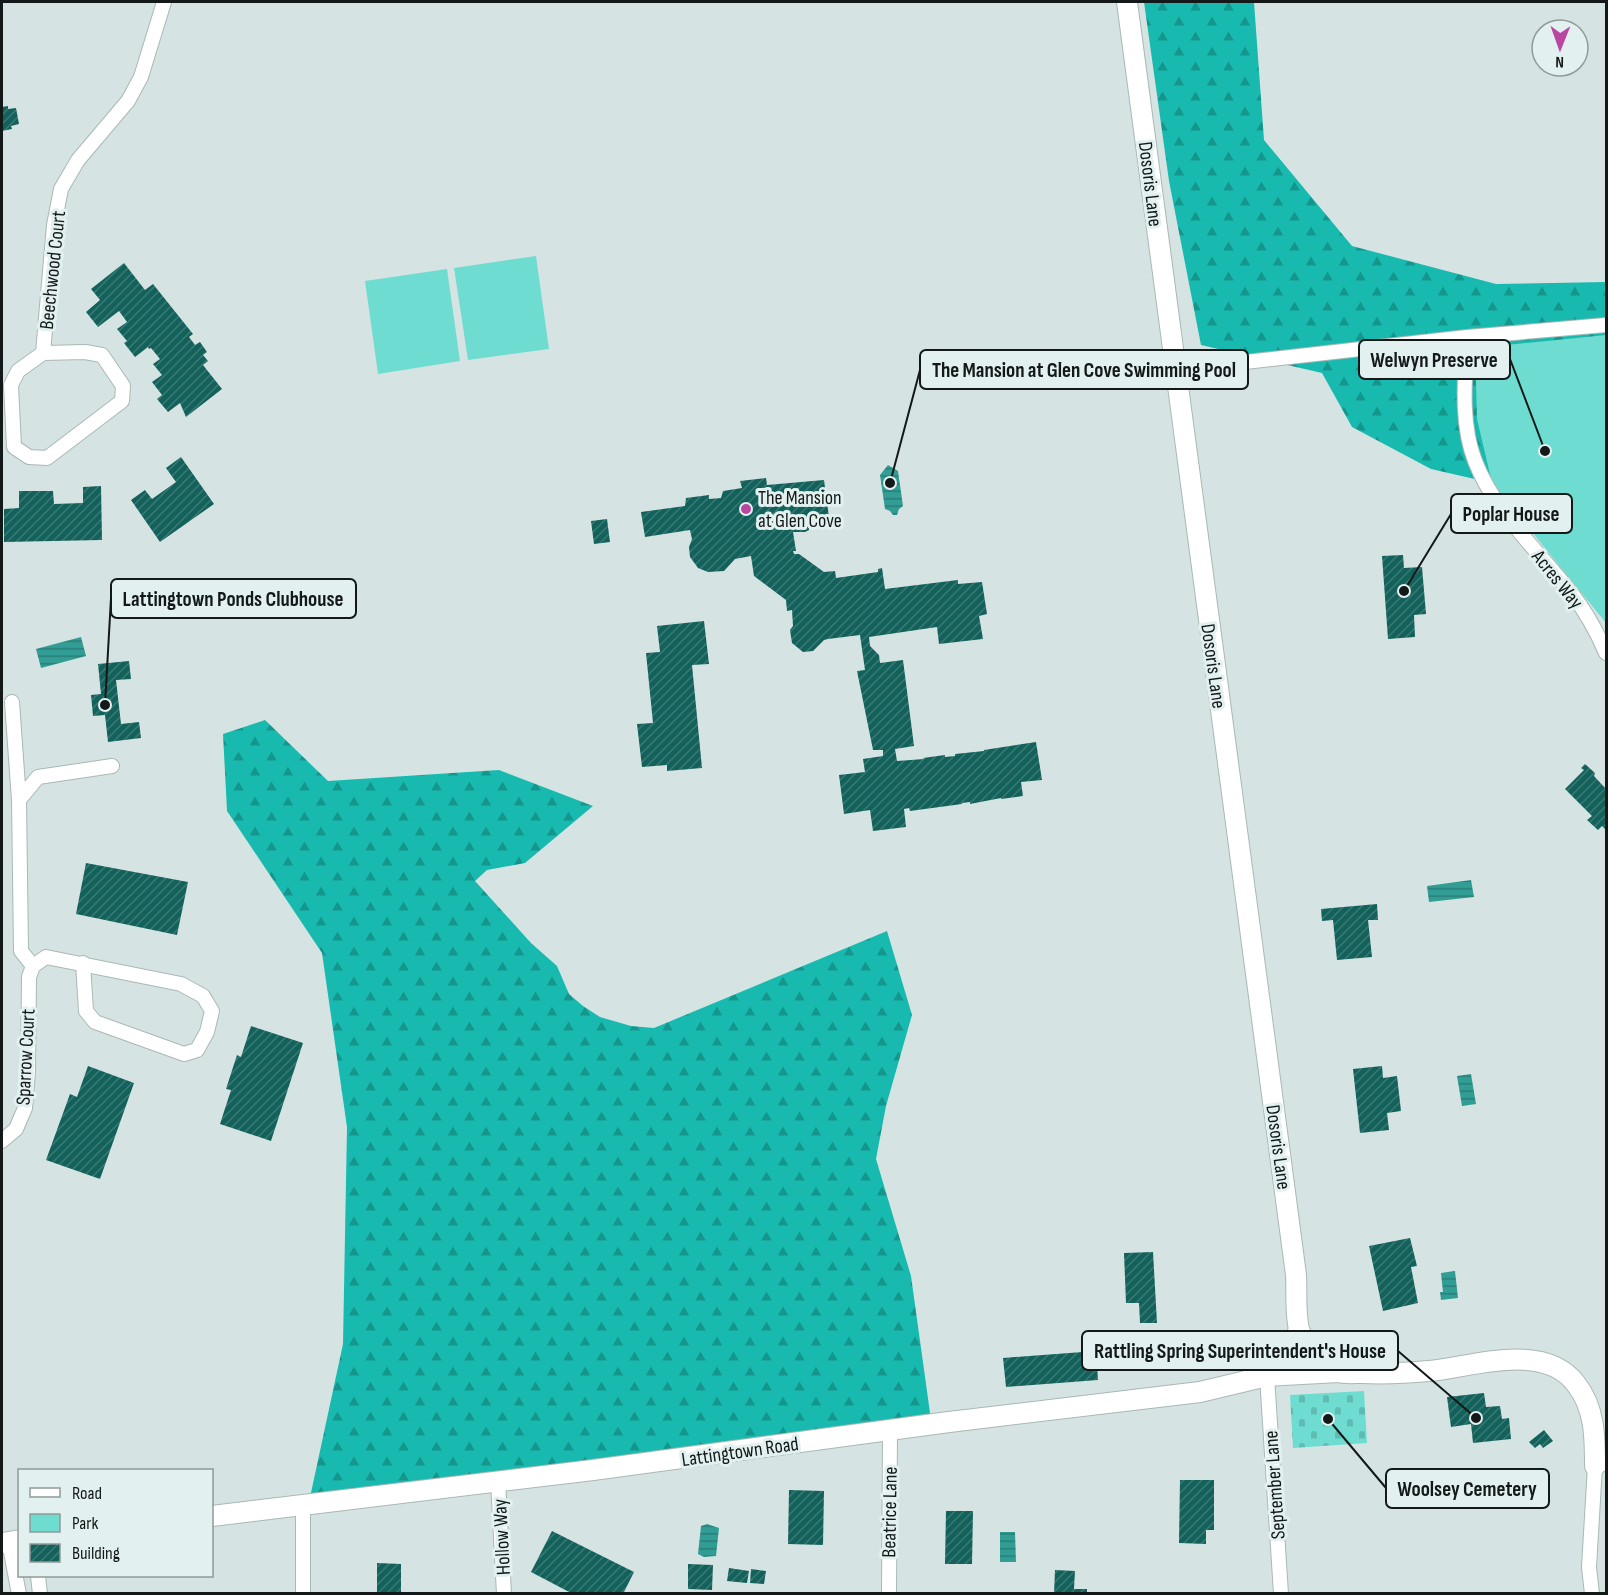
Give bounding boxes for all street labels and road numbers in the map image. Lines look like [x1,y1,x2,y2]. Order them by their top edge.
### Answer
street label: Dosoris Lane [1133,140,1167,228]
street label: Beechwood Court [35,210,71,331]
street label: Acres Way [1526,545,1588,614]
street label: Dosoris Lane [1195,622,1231,710]
street label: Sparrow Court [11,1008,41,1106]
street label: Dosoris Lane [1260,1103,1296,1191]
street label: September Lane [1259,1430,1291,1540]
street label: Lattingtown Road [680,1432,800,1472]
street label: Beatrice Lane [877,1466,903,1558]
street label: Hollow Way [488,1498,516,1576]

